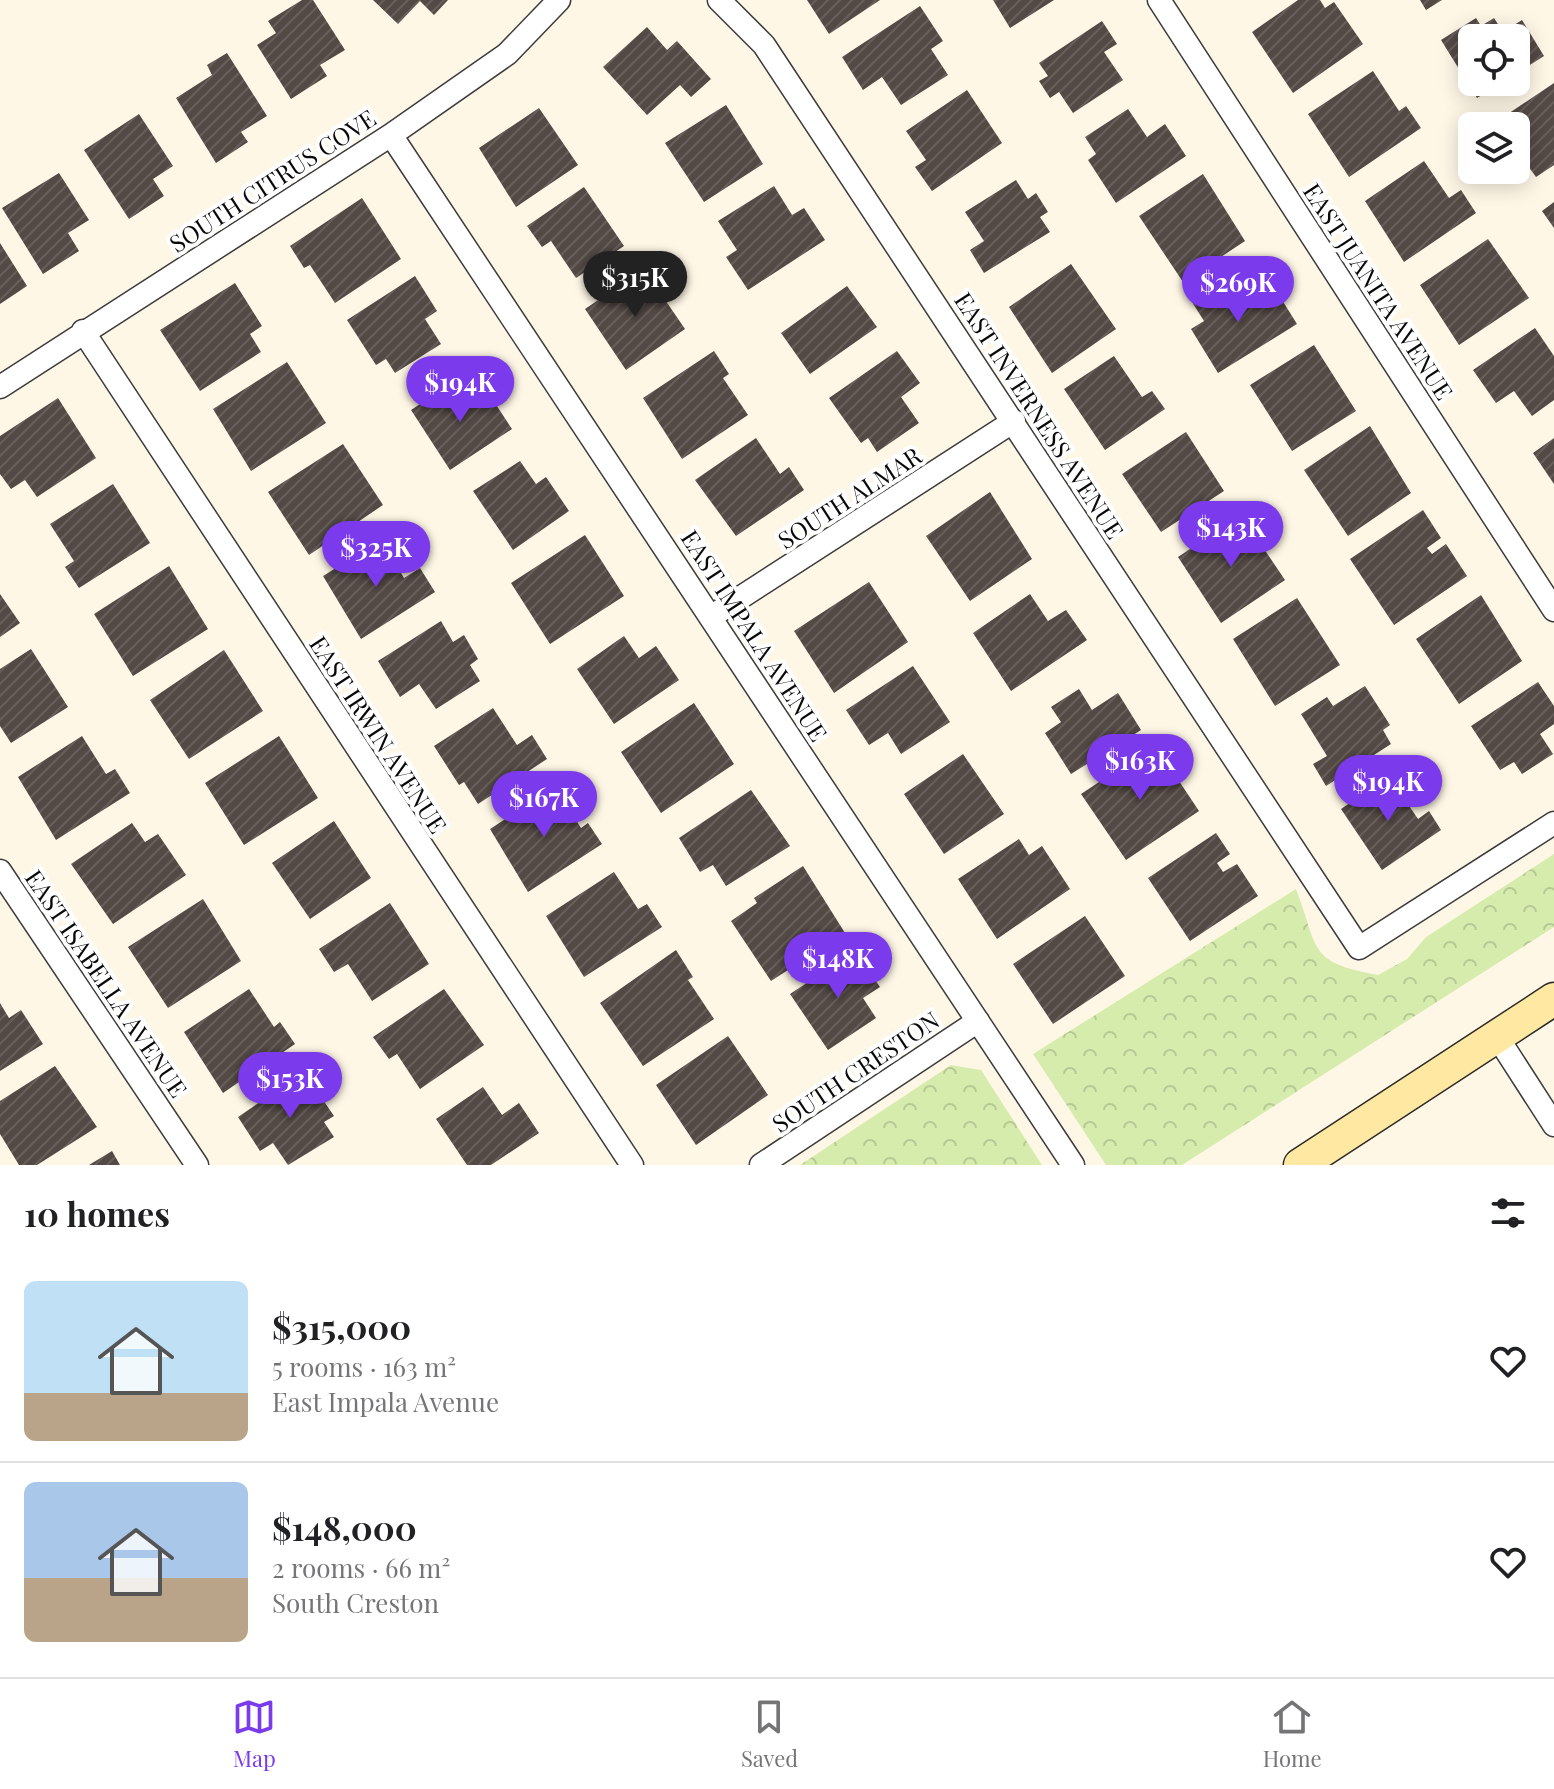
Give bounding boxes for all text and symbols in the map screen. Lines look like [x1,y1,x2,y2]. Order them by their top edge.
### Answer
map controls [1458,24,1530,184]
button: locate [1458,24,1530,96]
street label: SOUTH CITRUS COVE [163,101,381,259]
button: layers [1458,112,1530,184]
street label: EAST JUANITA AVENUE [1297,177,1461,405]
pin: $315K [579,251,691,319]
pin: $269K [1182,256,1294,324]
text: $315K [601,259,669,294]
text: $269K [1200,264,1276,299]
street label: EAST INVERNESS AVENUE [948,286,1132,544]
pin: $194K [404,356,516,424]
text: $194K [424,364,496,399]
street label: SOUTH ALMAR [771,438,927,555]
pin: $143K [1175,501,1287,569]
text: $143K [1196,509,1266,544]
pin: $325K [320,521,432,589]
street label: EAST IMPALA AVENUE [675,523,835,747]
text: $325K [340,529,412,564]
street label: EAST IRWIN AVENUE [303,629,455,839]
pin: $163K [1084,734,1196,802]
text: $163K [1105,742,1175,777]
pin: $194K [1332,755,1444,823]
text: $194K [1352,763,1424,798]
pin: $167K [488,771,600,839]
text: $167K [509,779,579,814]
street label: EAST ISABELLA AVENUE [19,863,195,1103]
pin: $148K [782,932,894,1000]
text: $148K [802,940,874,975]
street label: SOUTH CRESTON [765,1003,945,1139]
pin: $153K [234,1052,346,1120]
text: $153K [256,1060,324,1095]
text: 10 homes [24,1190,170,1236]
icon: filters [1486,1191,1530,1235]
text: $315,000 [272,1303,411,1349]
icon: home [88,1313,184,1409]
icon: heart [1486,1339,1530,1383]
text: 5 rooms · 163 m² [272,1349,456,1384]
text: East Impala Avenue [272,1384,499,1419]
text: $148,000 [272,1504,417,1550]
icon: home [88,1514,184,1610]
icon: heart [1486,1540,1530,1584]
text: 2 rooms · 66 m² [272,1550,450,1585]
text: South Creston [272,1585,439,1620]
tab: Map [232,1695,276,1773]
tab: Saved [741,1695,798,1773]
tab: Home [1263,1695,1322,1773]

